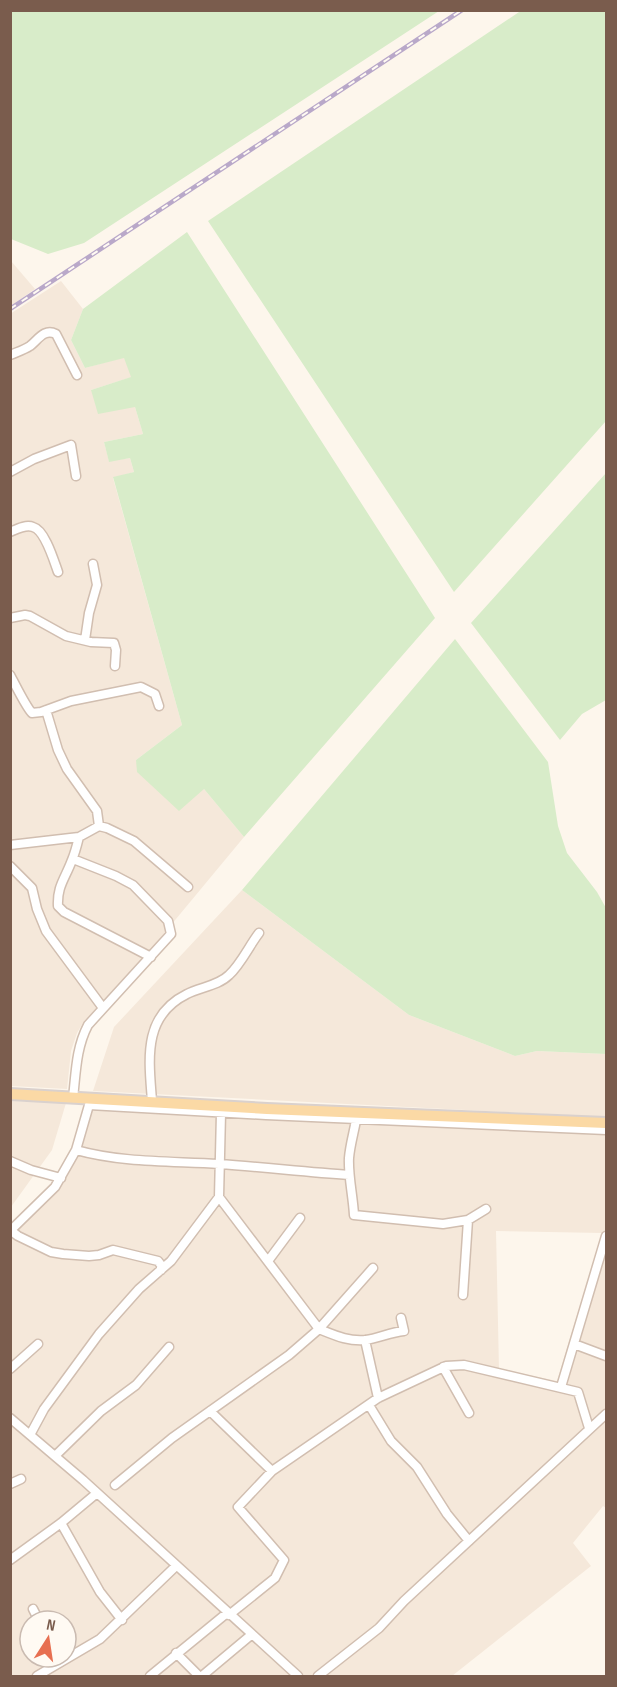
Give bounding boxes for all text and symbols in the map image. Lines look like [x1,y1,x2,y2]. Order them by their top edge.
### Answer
north arrow [18,1609,78,1669]
text: N [45,1616,57,1636]

